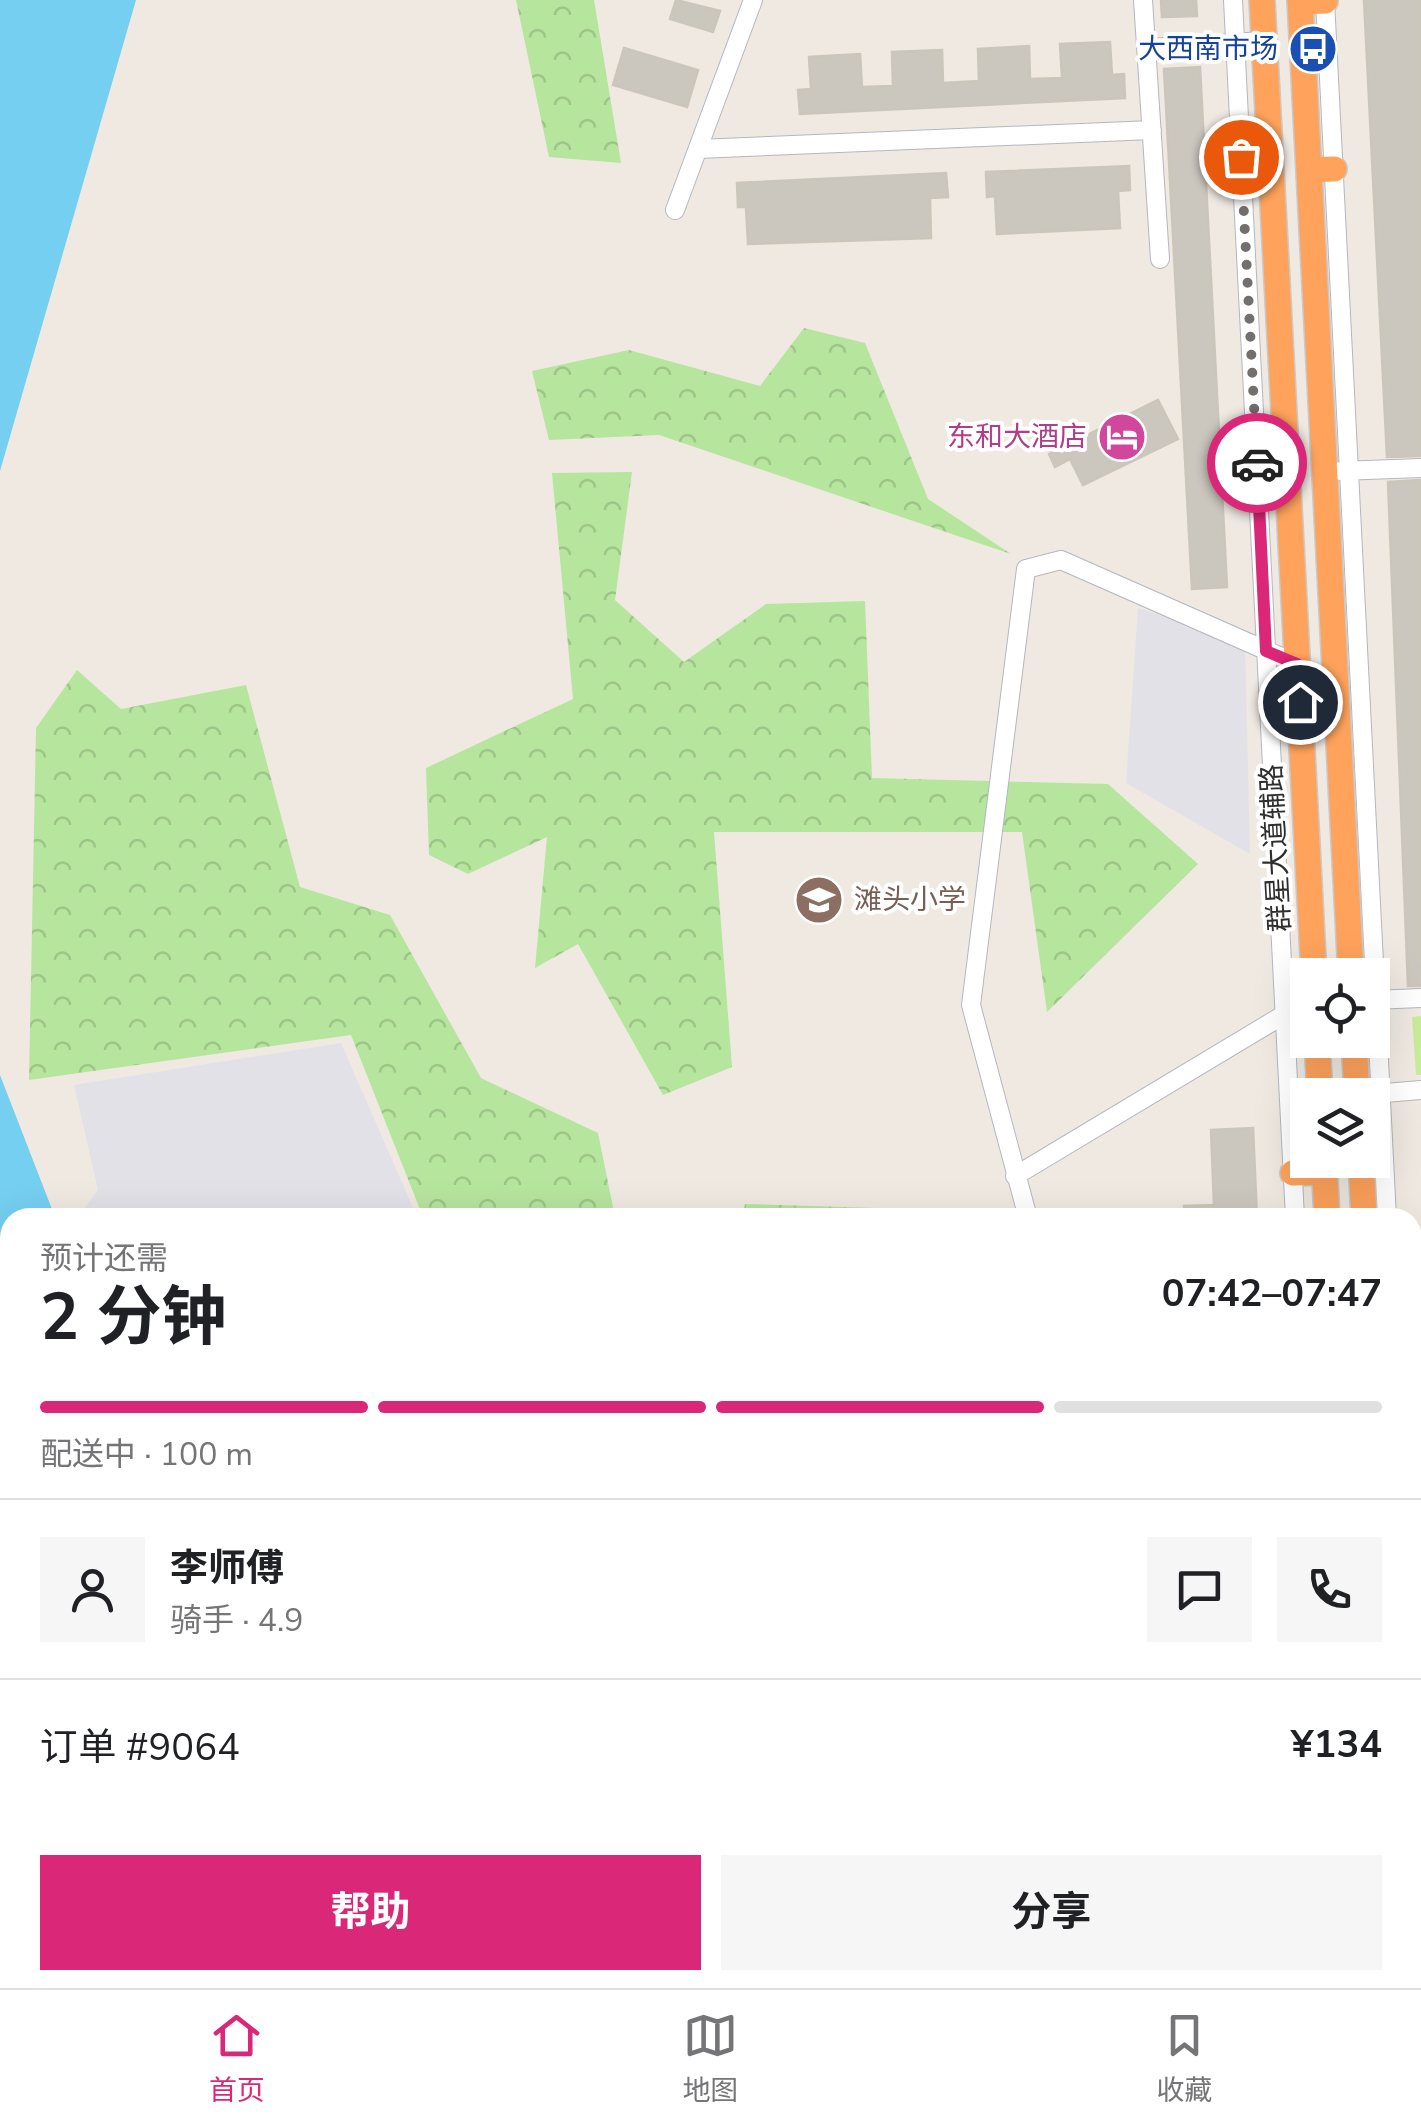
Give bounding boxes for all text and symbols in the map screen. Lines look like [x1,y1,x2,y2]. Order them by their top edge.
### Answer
bus stop icon: 大西南市场 [1287,23,1339,75]
place label: 大西南市场 [1138,30,1278,68]
pin [1199,115,1284,200]
icon: bag [1214,130,1269,185]
hotel icon: 东和大酒店 [1096,411,1148,463]
courier [1207,413,1307,513]
place label: 东和大酒店 [947,418,1087,456]
icon: car [1230,436,1285,491]
pin [1258,660,1343,745]
icon: home [1273,675,1328,730]
street label: 群星大道辅路 [1253,763,1299,933]
school or university icon: 滩头小学 [793,874,845,926]
place label: 滩头小学 [854,881,966,919]
map controls [1290,958,1390,1178]
button: locate [1290,958,1390,1058]
button: layers [1290,1078,1390,1178]
text: 预计还需 [40,1237,168,1280]
text: 07:42–07:47 [1162,1268,1382,1319]
text: 2 分钟 [40,1273,227,1362]
text: 配送中 · 100 m [40,1433,253,1476]
button: person [40,1537,145,1642]
button: chat [1147,1537,1252,1642]
button: phone [1277,1537,1382,1642]
text: 李师傅 [170,1543,284,1594]
text: 骑手 · 4.9 [170,1599,303,1642]
text: ¥134 [1291,1719,1382,1770]
text: 订单 #9064 [40,1722,240,1773]
button: 帮助 [40,1855,701,1970]
button: 分享 [721,1855,1382,1970]
tab: 首页 [209,2008,265,2110]
tab: 地图 [682,2008,738,2110]
tab: 收藏 [1156,2008,1212,2110]

